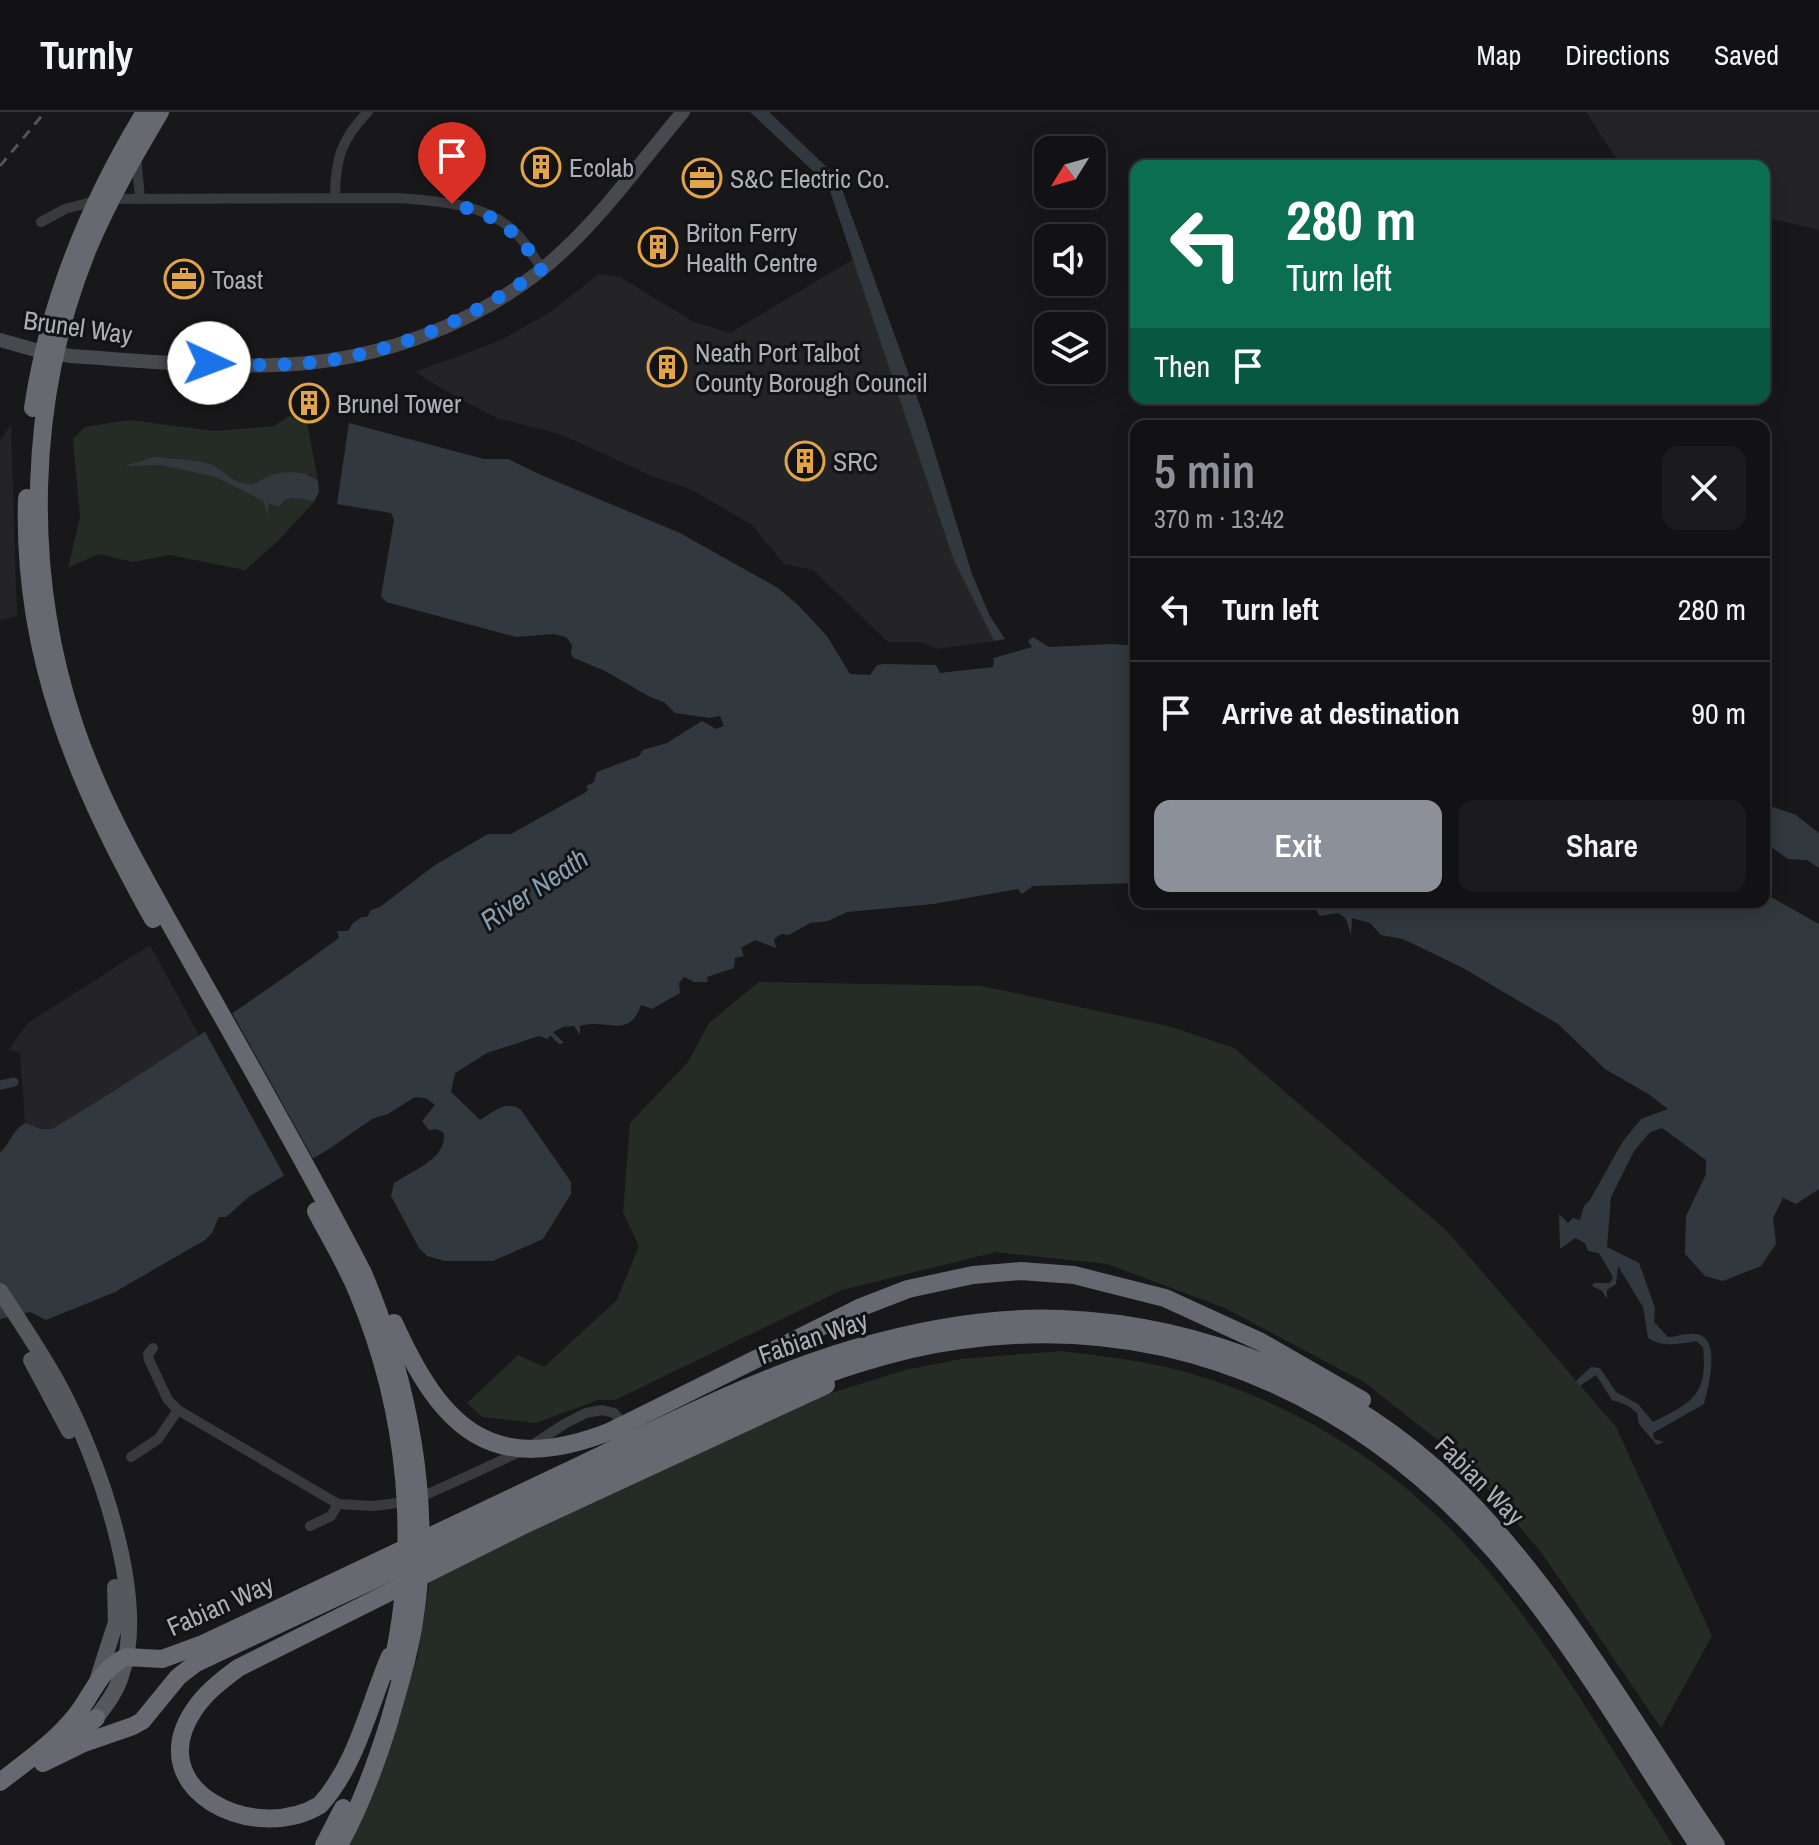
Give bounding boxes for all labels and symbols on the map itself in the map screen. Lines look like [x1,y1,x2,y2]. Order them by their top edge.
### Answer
pin [418,122,486,204]
north arrow [1034,136,1106,208]
building icon: Ecolab [520,146,562,188]
place label: Ecolab [569,150,634,185]
office icon: S&C Electric Co. [681,157,723,199]
place label: S&C Electric Co. [730,161,890,196]
place label: Briton Ferry Health Centre [686,215,818,280]
building icon: Briton Ferry Health Centre [637,226,679,268]
office icon: Toast [163,258,205,300]
place label: Toast [212,262,263,297]
street label: Brunel Way [21,302,135,352]
position arrow [167,321,251,405]
place label: Neath Port Talbot County Borough Council [695,335,927,400]
building icon: Neath Port Talbot County Borough Council [646,346,688,388]
building icon: Brunel Tower [288,382,330,424]
place label: Brunel Tower [337,386,461,421]
building icon: SRC [784,440,826,482]
place label: SRC [833,444,878,479]
water label: River Neath [473,839,595,939]
street label: Fabian Way [754,1302,872,1372]
street label: Fabian Way [1428,1428,1533,1533]
street label: Fabian Way [161,1566,279,1644]

